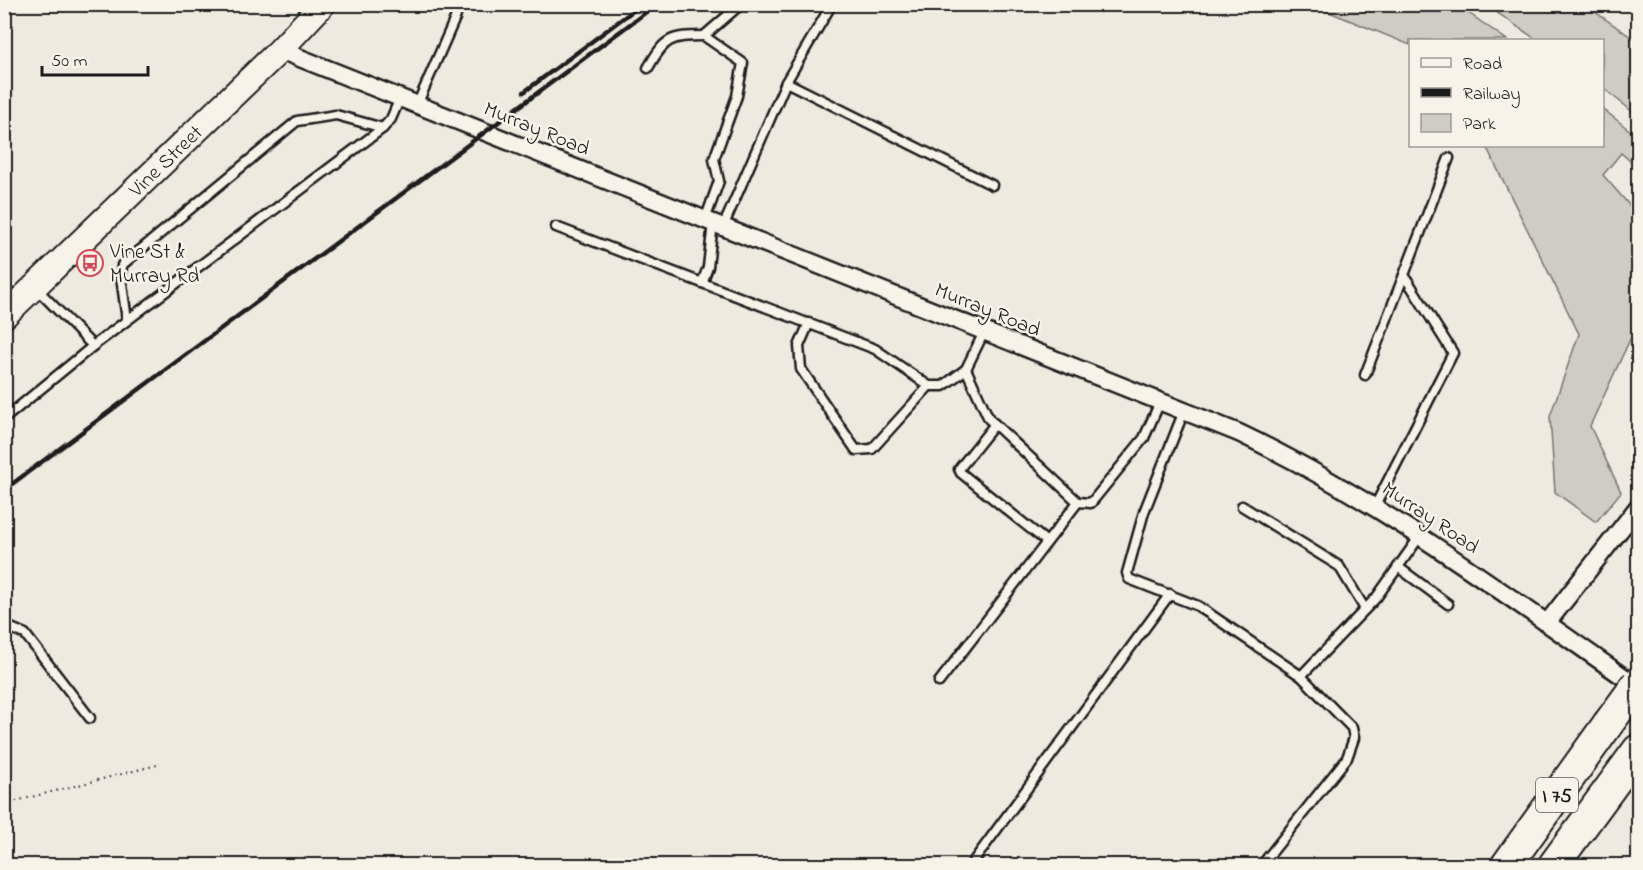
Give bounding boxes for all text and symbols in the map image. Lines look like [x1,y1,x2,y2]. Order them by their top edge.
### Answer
scale bar [42,39,148,77]
legend [1409,39,1604,147]
text: 50 m [51,49,88,75]
text: Road [1463,52,1502,78]
text: Railway [1463,82,1520,108]
street label: Murray Road [478,95,594,167]
text: Park [1463,112,1496,138]
street label: Vine Street [122,119,210,206]
place label: Vine St & Murray Rd [109,238,200,294]
bus stop icon: Vine St & Murray Rd [75,248,105,278]
street label: Murray Road [929,276,1045,348]
street label: Murray Road [1374,475,1485,564]
road number: I 75 [1536,778,1578,812]

